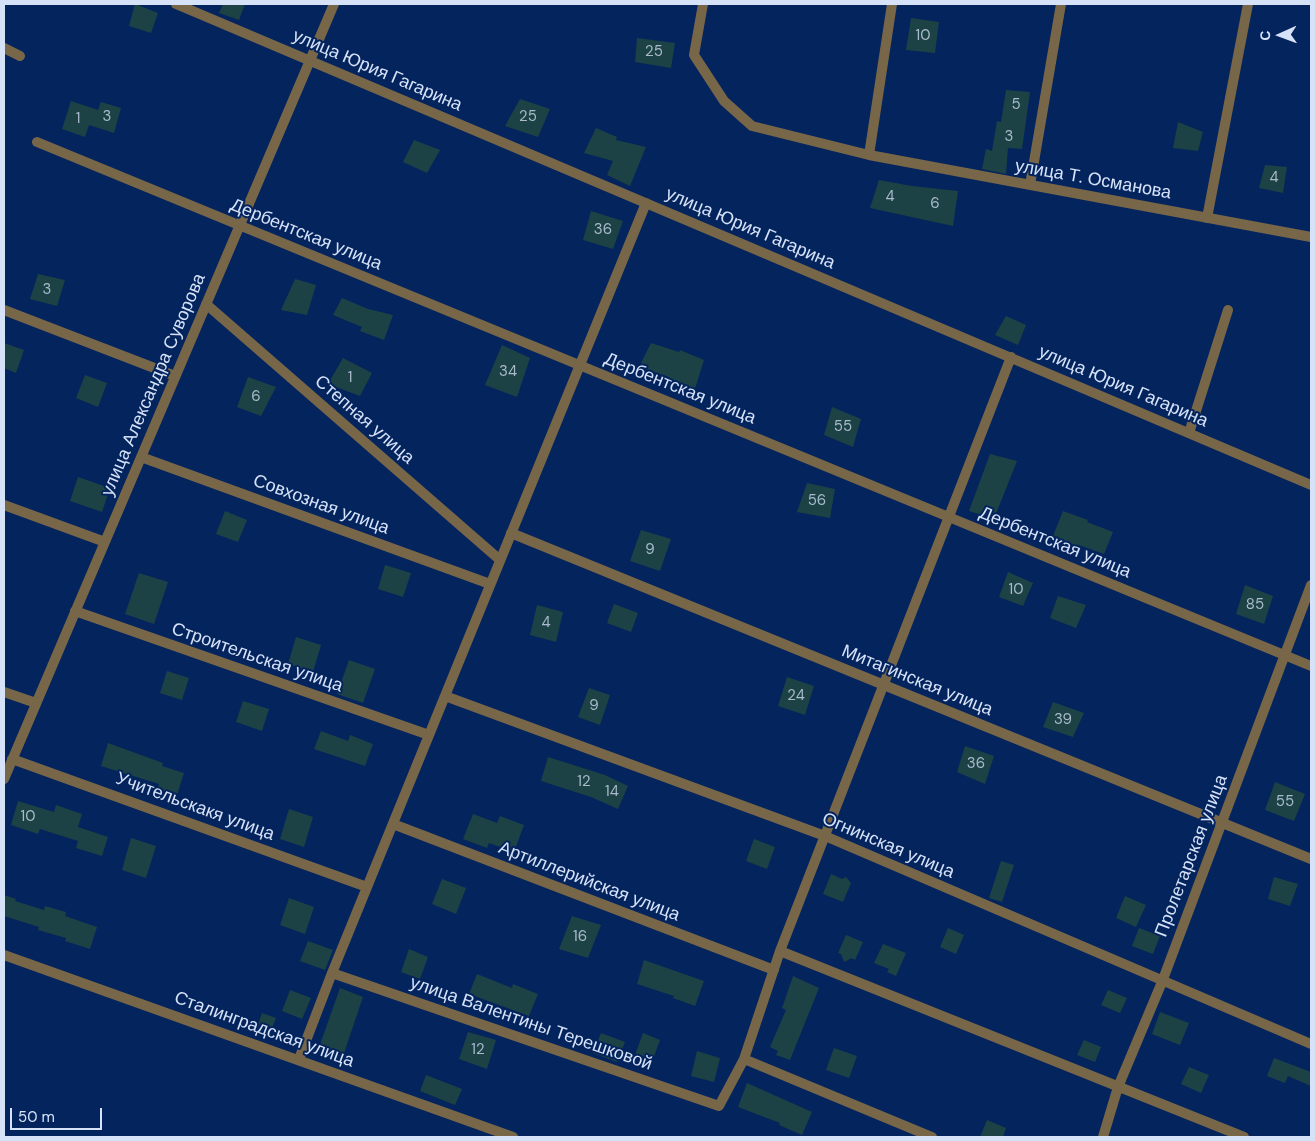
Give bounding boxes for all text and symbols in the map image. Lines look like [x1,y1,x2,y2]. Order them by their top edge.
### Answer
north arrow [1255,10,1305,60]
street label: улица Юрия Гагарина [289,26,465,116]
house number: 10 [916,27,930,45]
text: С [1256,30,1274,41]
house number: 25 [645,43,663,61]
house number: 5 [1011,96,1021,114]
house number: 3 [103,108,111,126]
house number: 25 [519,108,537,126]
house number: 1 [76,110,80,128]
house number: 3 [1005,128,1013,146]
street label: улица Т. Османова [1013,156,1173,204]
house number: 4 [1269,169,1279,187]
street label: улица Юрия Гагарина [662,184,838,274]
house number: 4 [885,188,895,206]
street label: Дербентская улица [227,195,385,275]
house number: 6 [930,195,940,213]
house number: 36 [594,221,612,239]
street label: улица Александра Суворова [97,270,211,500]
house number: 3 [43,281,51,299]
street label: улица Юрия Гагарина [1035,342,1211,432]
street label: Дербентская улица [601,349,759,429]
house number: 34 [499,363,517,381]
house number: 1 [348,369,352,387]
street label: Степная улица [310,371,418,469]
house number: 6 [251,388,261,406]
house number: 55 [834,418,852,436]
street label: Совхозная улица [250,470,392,540]
house number: 56 [808,492,826,510]
street label: Дербентская улица [976,503,1134,583]
house number: 9 [645,541,655,559]
house number: 10 [1009,581,1023,599]
house number: 85 [1246,596,1264,614]
house number: 4 [541,614,551,632]
street label: Строительская улица [168,618,346,698]
street label: Митагинская улица [838,641,996,721]
house number: 24 [787,687,805,705]
house number: 9 [589,697,599,715]
house number: 39 [1054,711,1072,729]
house number: 36 [967,755,985,773]
street label: Учительскакя улица [113,768,277,846]
street label: Пролетарская улица [1151,772,1233,940]
house number: 12 [577,773,591,791]
house number: 14 [605,783,619,801]
house number: 55 [1276,793,1294,811]
house number: 10 [21,808,35,826]
street label: Огнинская улица [819,808,957,884]
street label: Артиллерийская улица [495,837,683,927]
house number: 16 [573,928,587,946]
street label: улица Валентины Терешковой [407,972,655,1076]
street label: Сталинградская улица [171,987,357,1073]
house number: 12 [471,1041,485,1059]
scale bar [12,1098,105,1130]
text: 50 m [18,1107,55,1127]

